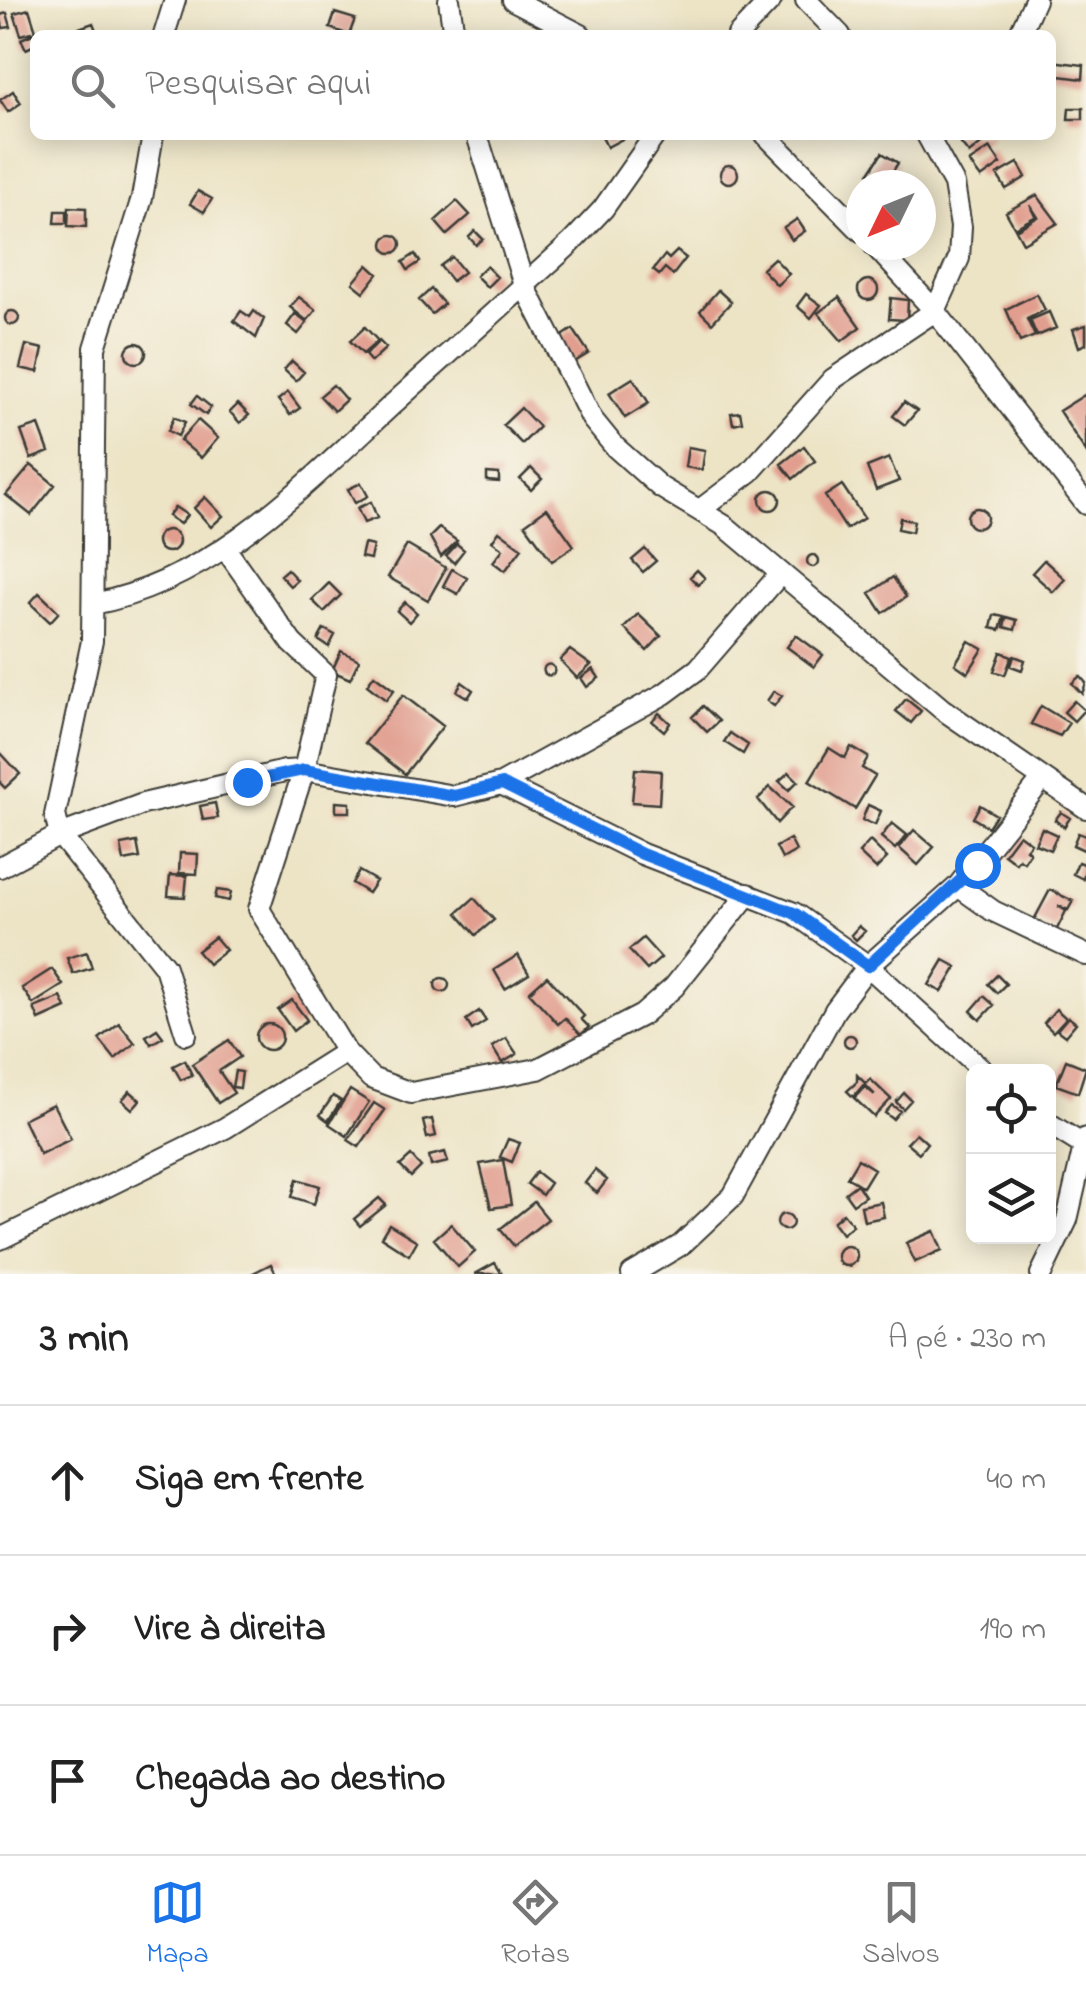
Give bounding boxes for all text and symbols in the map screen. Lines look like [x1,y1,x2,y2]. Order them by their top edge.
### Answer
search box [30,30,1056,140]
text: Pesquisar aqui [145,57,371,113]
icon: search [65,58,120,113]
north arrow [846,170,936,260]
route end [225,760,271,806]
route start [955,843,1001,889]
map controls [966,1064,1056,1244]
button: locate [966,1064,1056,1154]
button: layers [966,1154,1056,1244]
text: 3 min [40,1309,129,1370]
text: A pé · 230 m [888,1316,1046,1363]
text: Siga em frente [135,1452,363,1508]
icon: ahead [40,1453,95,1508]
text: 40 m [986,1457,1046,1504]
text: Vire à direita [135,1602,326,1658]
icon: right [40,1603,95,1658]
text: 190 m [980,1607,1046,1654]
text: Chegada ao destino [135,1752,446,1808]
icon: arrive [40,1753,95,1808]
tab: Mapa [146,1875,209,1976]
tab: Rotas [501,1875,570,1976]
tab: Salvos [862,1875,940,1976]

